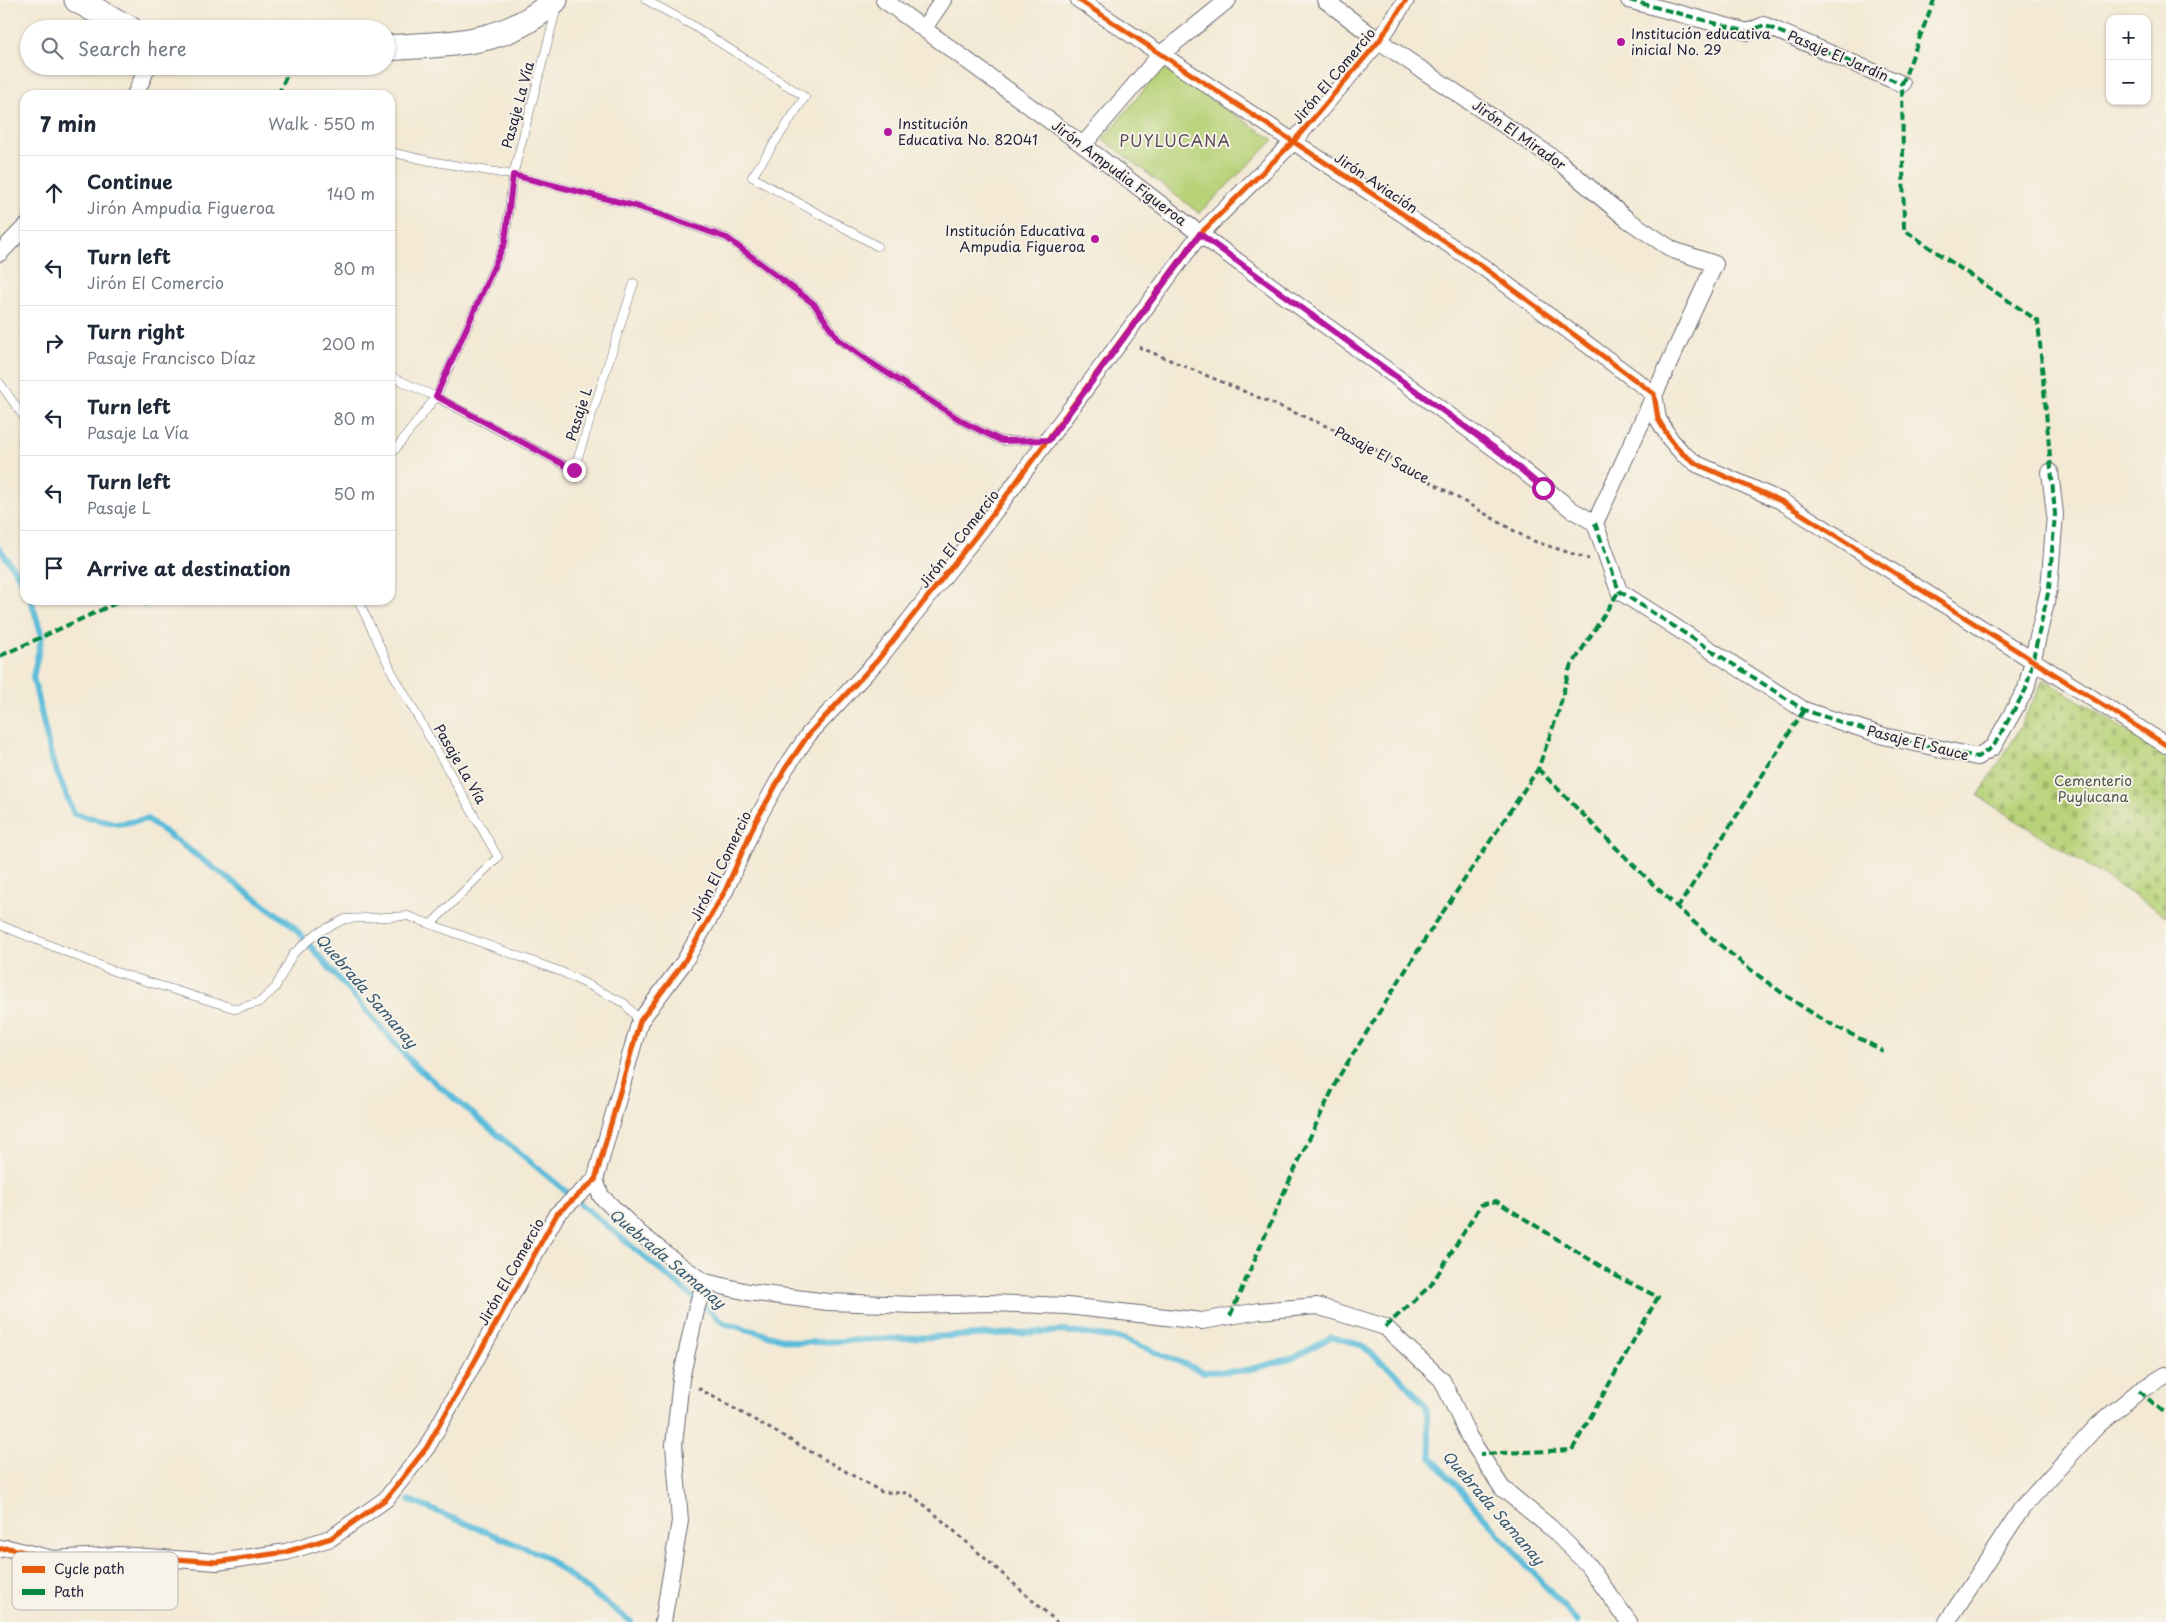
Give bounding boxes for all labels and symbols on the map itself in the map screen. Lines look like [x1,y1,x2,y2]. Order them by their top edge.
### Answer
street label: Jirón El Comercio [1287,23,1380,128]
place label: Institución educativa inicial No. 29 [1631,23,1771,60]
street label: Pasaje El Jardín [1784,25,1892,86]
marker: Institución educativa inicial No. 29 [1615,36,1627,48]
street label: Pasaje La Vía [496,59,539,151]
street label: Jirón El Mirador [1468,94,1571,175]
place label: Institución Educativa No. 82041 [898,113,1038,150]
street label: Jirón Ampudia Figueroa [1047,115,1191,231]
marker: Institución Educativa No. 82041 [882,126,894,138]
district label: PUYLUCANA [1119,128,1231,152]
street label: Jirón Aviación [1330,147,1422,218]
place label: Institución Educativa Ampudia Figueroa [945,220,1085,257]
marker: Institución Educativa Ampudia Figueroa [1089,233,1101,245]
street label: Pasaje L [560,384,597,444]
street label: Pasaje El Sauce [1331,421,1434,489]
route end [563,459,586,482]
route start [1532,477,1555,500]
street label: Jirón El Comercio [913,485,1004,592]
street label: Pasaje La Vía [429,720,492,808]
street label: Pasaje El Sauce [1865,720,1972,765]
park label: Cementerio Puylucana [2054,770,2132,807]
street label: Jirón El Comercio [685,807,756,924]
water label: Quebrada Samanay [311,928,424,1053]
water label: Quebrada Samanay [605,1202,732,1314]
street label: Jirón El Comercio [472,1214,549,1329]
water label: Quebrada Samanay [1438,1445,1551,1570]
legend [12,1552,178,1610]
text: Cycle path [54,1558,125,1579]
text: Path [54,1581,84,1602]

